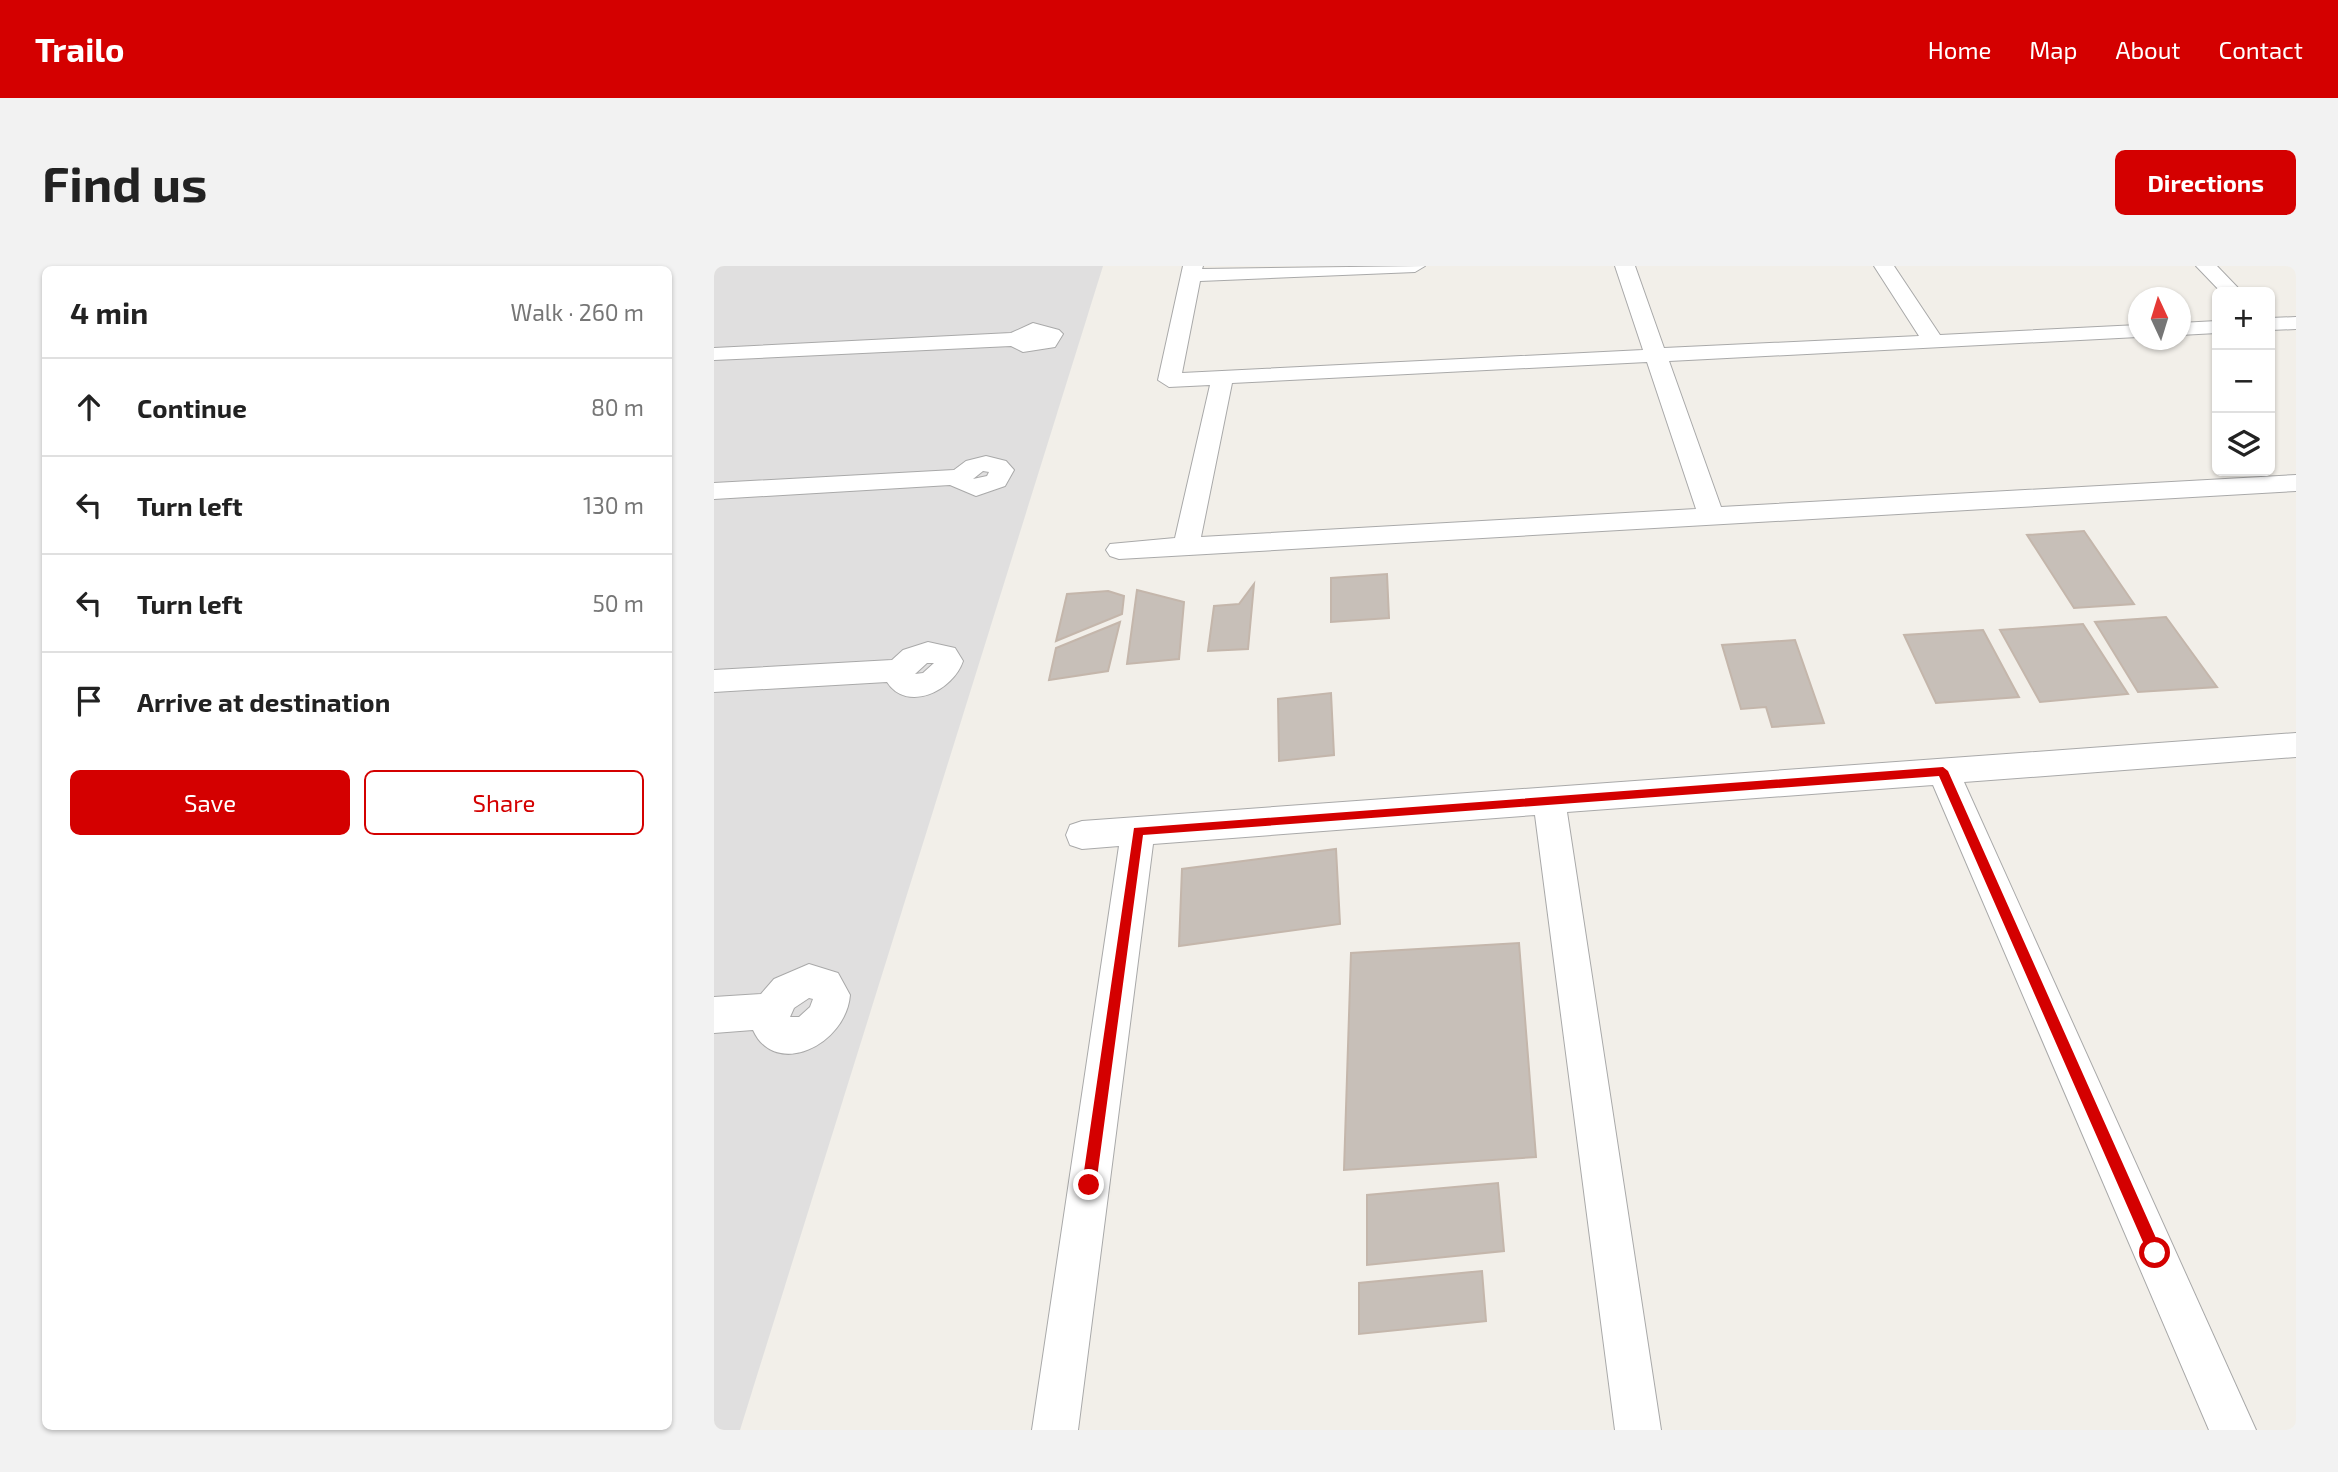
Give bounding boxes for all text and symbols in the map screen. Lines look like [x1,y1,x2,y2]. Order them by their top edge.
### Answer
text: Trailo [35,29,125,69]
text: Home [1928,35,1991,64]
text: Map [2029,35,2077,64]
text: About [2115,35,2181,64]
text: Contact [2219,35,2303,64]
button: Directions [2115,150,2296,215]
text: Find us [42,153,207,212]
north arrow [2128,287,2191,350]
map controls [2212,287,2275,476]
button: + [2212,287,2275,350]
text: 4 min [70,294,148,330]
text: Walk · 260 m [511,298,644,326]
button: − [2212,350,2275,413]
icon: ahead [70,388,108,426]
text: Continue [137,392,247,423]
text: 80 m [591,393,644,421]
button: layers [2212,413,2275,476]
icon: left [70,486,108,524]
text: Turn left [137,490,243,521]
text: 130 m [583,491,644,519]
icon: left [70,584,108,622]
text: Turn left [137,588,243,619]
text: 50 m [593,589,644,617]
icon: arrive [70,682,108,720]
text: Arrive at destination [137,686,390,717]
button: Save [70,770,350,835]
button: Share [364,770,644,835]
route end [1073,1169,1104,1200]
route start [2139,1237,2170,1268]

